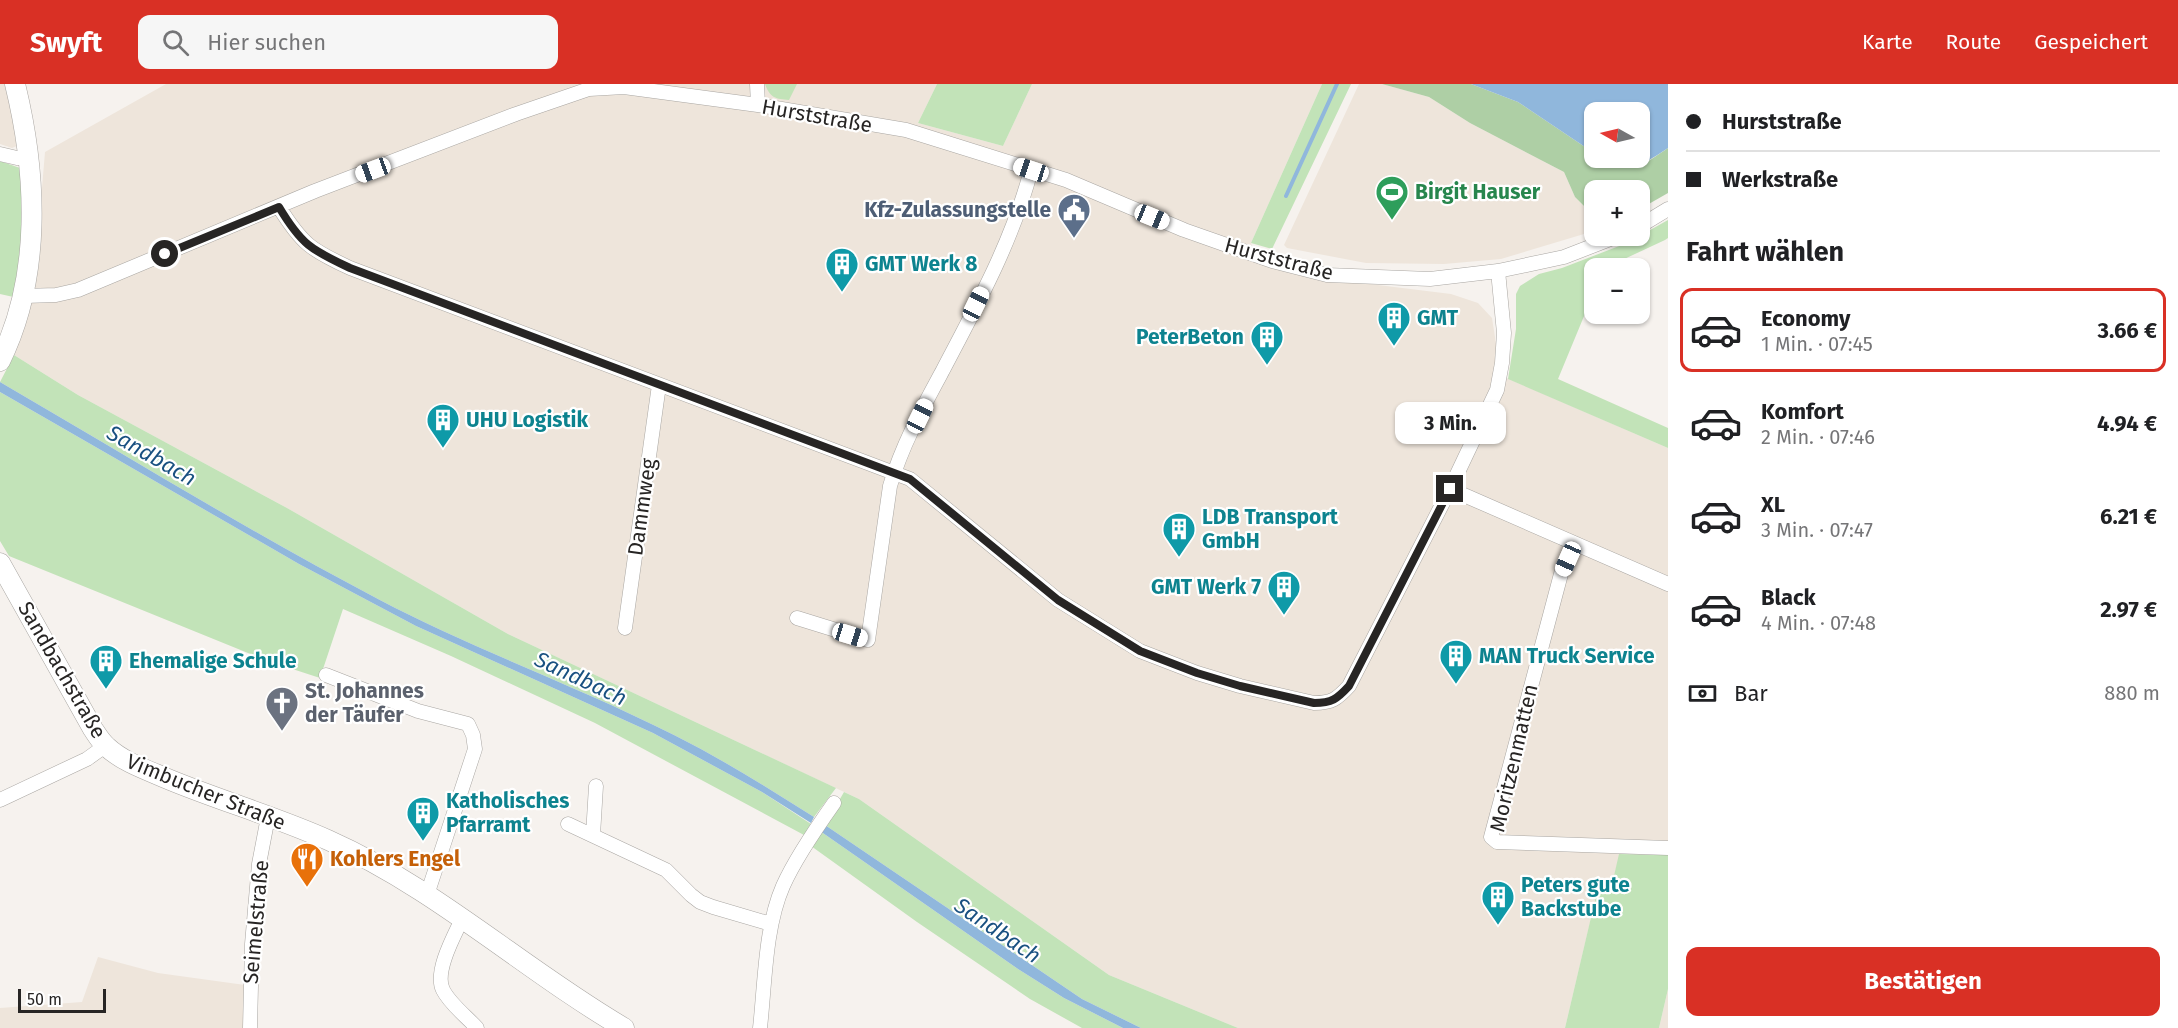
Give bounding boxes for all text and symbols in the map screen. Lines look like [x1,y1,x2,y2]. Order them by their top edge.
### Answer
search box [138,15,558,69]
text: Swyft [30,26,102,59]
icon: search [159,26,192,59]
text: Hier suchen [207,29,326,56]
text: Karte [1862,29,1913,55]
text: Route [1946,29,2001,55]
text: Gespeichert [2034,29,2148,55]
street label: Hurststraße [760,93,874,139]
north arrow [1584,102,1650,168]
map controls [1584,102,1650,324]
text: Hurststraße [1722,108,1842,135]
car [353,155,393,185]
car [1011,156,1051,184]
text: Werkstraße [1722,166,1838,193]
sports icon: Birgit Hauser [1374,174,1410,221]
place label: Birgit Hauser [1415,179,1541,205]
button: + [1584,180,1650,246]
public building icon: Kfz-Zulassungstelle [1056,192,1092,239]
place label: Kfz-Zulassungstelle [864,197,1051,223]
car [1132,202,1172,232]
street label: Hurststraße [1222,232,1336,286]
text: Fahrt wählen [1686,236,1844,268]
route start [151,240,178,267]
building icon: GMT Werk 8 [824,246,860,293]
place label: GMT Werk 8 [865,251,977,277]
button: − [1584,258,1650,324]
car [960,284,992,324]
building icon: GMT [1376,300,1412,347]
icon: car [1689,303,1743,357]
place label: GMT [1417,305,1459,331]
text: Economy [1761,305,1850,332]
text: 3.66 € [2097,317,2157,344]
building icon: PeterBeton [1249,319,1285,366]
place label: PeterBeton [1136,324,1244,350]
text: 1 Min. · 07:45 [1761,332,1873,356]
car [904,396,936,436]
icon: car [1689,396,1743,450]
text: Komfort [1761,398,1844,425]
building icon: UHU Logistik [425,402,461,449]
callout: 3 Min. [1394,402,1506,444]
place label: UHU Logistik [466,407,588,433]
text: 4.94 € [2097,410,2157,437]
text: 3 Min. [1424,411,1477,435]
water label: Sandbach [101,419,201,492]
text: 2 Min. · 07:46 [1761,425,1875,449]
street label: Dammweg [622,457,662,557]
route end [1436,475,1463,502]
icon: car [1689,489,1743,543]
text: XL [1761,491,1785,518]
text: 6.21 € [2100,503,2157,530]
place label: LDB Transport GmbH [1202,504,1339,554]
building icon: LDB Transport GmbH [1161,511,1197,558]
text: 3 Min. · 07:47 [1761,518,1873,542]
car [1552,539,1584,579]
building icon: GMT Werk 7 [1266,569,1302,616]
place label: GMT Werk 7 [1151,574,1261,600]
icon: car [1689,582,1743,636]
text: Black [1761,584,1816,611]
text: 2.97 € [2100,596,2157,623]
street label: Sandbachstraße [12,597,112,743]
text: 4 Min. · 07:48 [1761,611,1876,635]
car [830,621,870,649]
building icon: MAN Truck Service [1438,638,1474,685]
building icon: Ehemalige Schule [88,643,124,690]
place label: MAN Truck Service [1479,643,1655,669]
water label: Sandbach [530,645,631,711]
place label: Ehemalige Schule [129,648,297,674]
icon: cash [1686,677,1719,710]
place label: St. Johannes der Täufer [305,678,424,728]
text: Bar [1734,680,1768,707]
text: 880 m [2104,681,2160,705]
street label: Moritzenmatten [1484,682,1544,834]
church icon: St. Johannes der Täufer [264,685,300,732]
street label: Vimbucher Straße [123,748,289,836]
place label: Katholisches Pfarramt [446,788,569,838]
building icon: Katholisches Pfarramt [405,795,441,842]
restaurant icon: Kohlers Engel [289,841,325,888]
place label: Kohlers Engel [330,846,461,872]
street label: Seimelstraße [238,859,274,985]
place label: Peters gute Backstube [1521,872,1630,922]
building icon: Peters gute Backstube [1480,879,1516,926]
water label: Sandbach [949,891,1046,969]
button: Bestätigen [1686,947,2160,1016]
scale bar [18,986,106,1014]
text: 50 m [27,990,62,1009]

